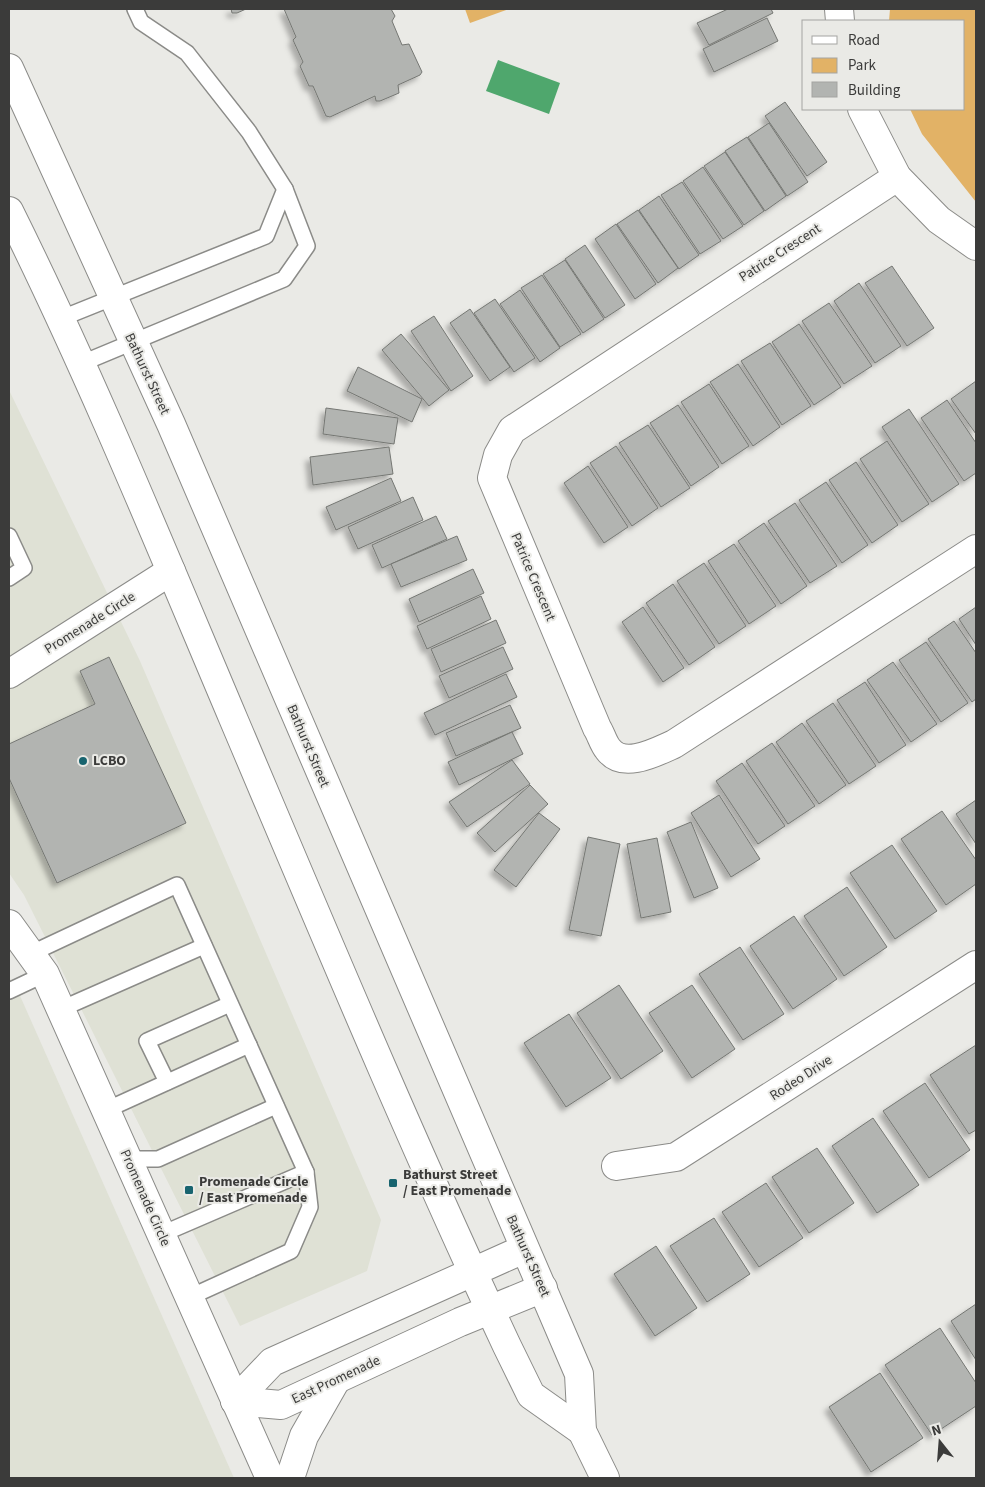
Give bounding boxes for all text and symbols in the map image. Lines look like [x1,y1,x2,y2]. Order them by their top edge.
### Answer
legend [802,20,965,110]
text: Road [848,30,880,51]
text: Park [848,55,877,76]
text: Building [848,80,901,101]
street label: Patrice Crescent [735,219,825,287]
street label: Bathurst Street [119,330,175,418]
street label: Patrice Crescent [505,530,561,624]
street label: Promenade Circle [41,587,139,659]
street label: Bathurst Street [282,702,335,791]
place label: LCBO [93,751,126,771]
marker: LCBO [77,755,89,767]
street label: Rodeo Drive [766,1050,836,1106]
street label: Promenade Circle [115,1146,175,1250]
place label: Bathurst Street / East Promenade [403,1165,511,1201]
place label: Promenade Circle / East Promenade [199,1172,309,1208]
marker: Bathurst Street / East Promenade [387,1177,399,1189]
marker: Promenade Circle / East Promenade [183,1184,195,1196]
street label: Bathurst Street [501,1212,555,1301]
street label: East Promenade [288,1351,384,1409]
north arrow [915,1417,965,1467]
text: N [929,1420,944,1441]

